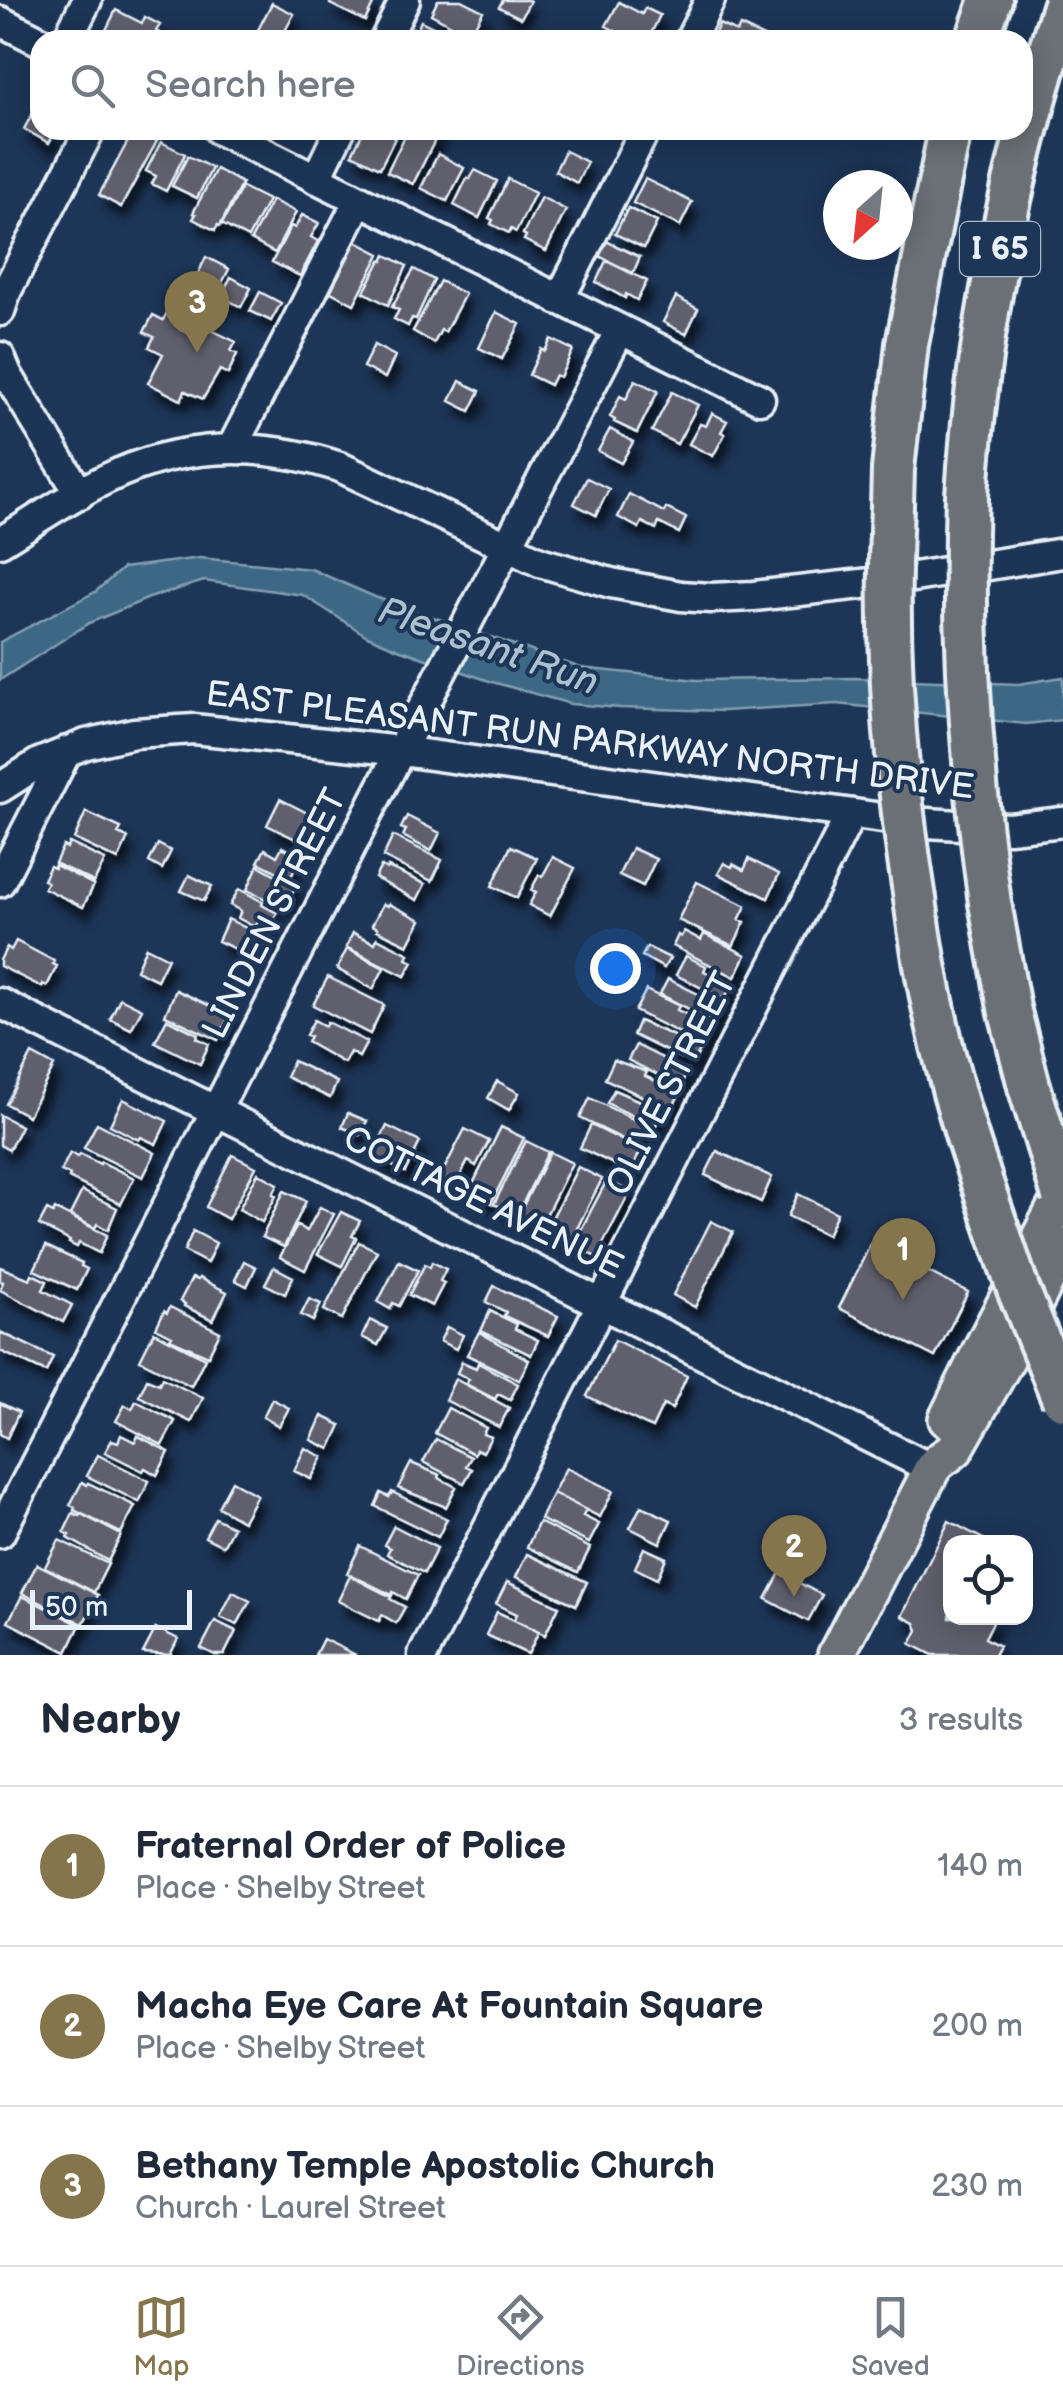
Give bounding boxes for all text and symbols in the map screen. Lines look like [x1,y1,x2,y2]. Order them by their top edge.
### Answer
search box [30,30,1033,140]
icon: search [65,58,120,113]
text: Search here [145,63,356,108]
north arrow [823,170,913,260]
road number: I 65 [960,222,1040,276]
pin: 3 [164,270,230,353]
water label: Pleasant Run [372,588,604,706]
street label: EAST PLEASANT RUN PARKWAY NORTH DRIVE [204,673,976,809]
street label: LINDEN STREET [194,782,356,1046]
your location [590,943,641,994]
street label: OLIVE STREET [597,965,747,1203]
street label: COTTAGE AVENUE [336,1117,630,1289]
pin: 1 [870,1218,936,1300]
pin: 2 [762,1514,826,1597]
map controls [943,1535,1033,1625]
button: locate [943,1535,1033,1625]
scale bar [30,1585,192,1630]
text: 50 m [45,1591,108,1624]
text: Nearby [40,1695,180,1746]
text: 3 results [899,1701,1023,1740]
text: Fraternal Order of Police [135,1824,566,1869]
text: 1 [66,1847,79,1886]
text: 140 m [937,1847,1023,1886]
text: Place · Shelby Street [135,1869,425,1908]
text: Macha Eye Care At Fountain Square [135,1984,763,2029]
text: 2 [63,2007,82,2046]
text: 200 m [931,2007,1023,2046]
text: Place · Shelby Street [135,2029,425,2068]
text: Bethany Temple Apostolic Church [135,2144,715,2189]
text: 3 [63,2167,82,2206]
text: 230 m [931,2167,1023,2206]
text: Church · Laurel Street [135,2189,446,2228]
tab: Map [133,2290,190,2383]
tab: Directions [456,2290,585,2383]
tab: Saved [851,2290,930,2383]

